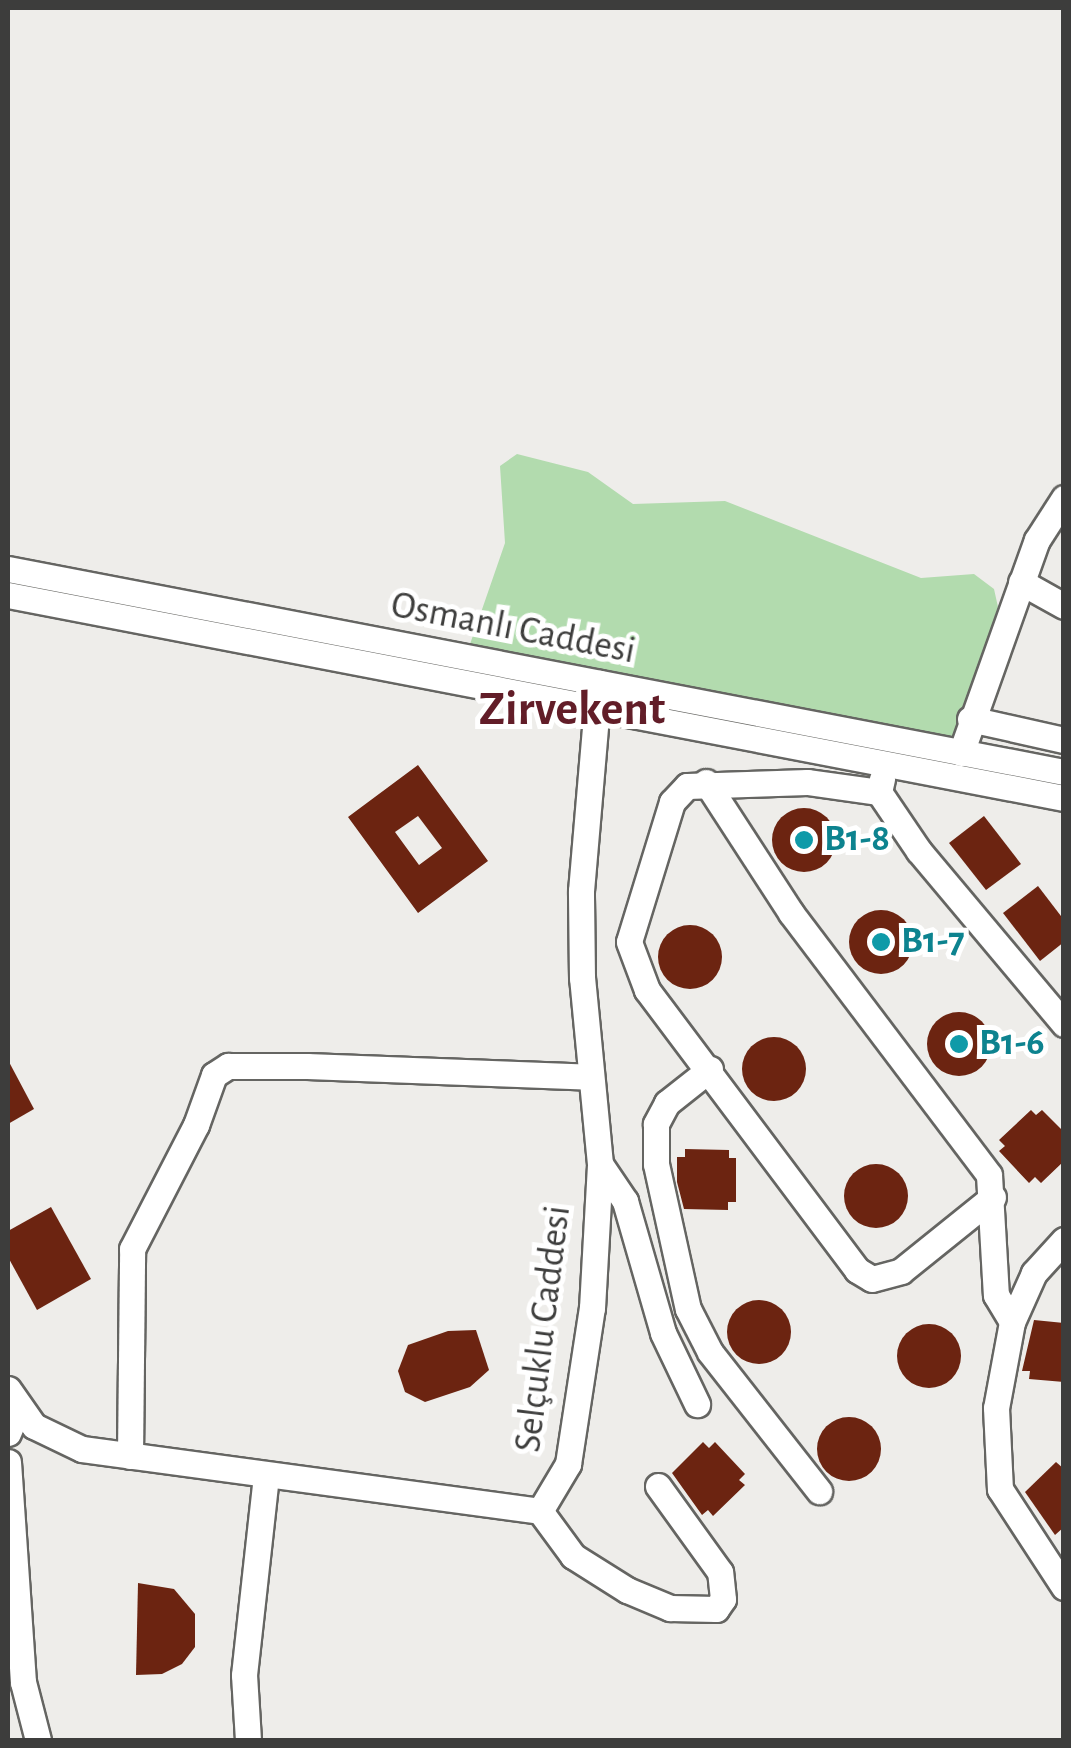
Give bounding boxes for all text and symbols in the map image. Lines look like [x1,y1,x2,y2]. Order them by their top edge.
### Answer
street label: Osmanlı Caddesi [387,583,639,675]
district label: Zirvekent [479,682,665,740]
place label: B1-8 [824,817,890,863]
marker: B1-8 [793,829,815,851]
place label: B1-7 [901,919,965,965]
marker: B1-7 [870,931,892,953]
place label: B1-6 [979,1021,1045,1067]
marker: B1-6 [948,1033,970,1055]
street label: Selçuklu Caddesi [506,1203,582,1455]

